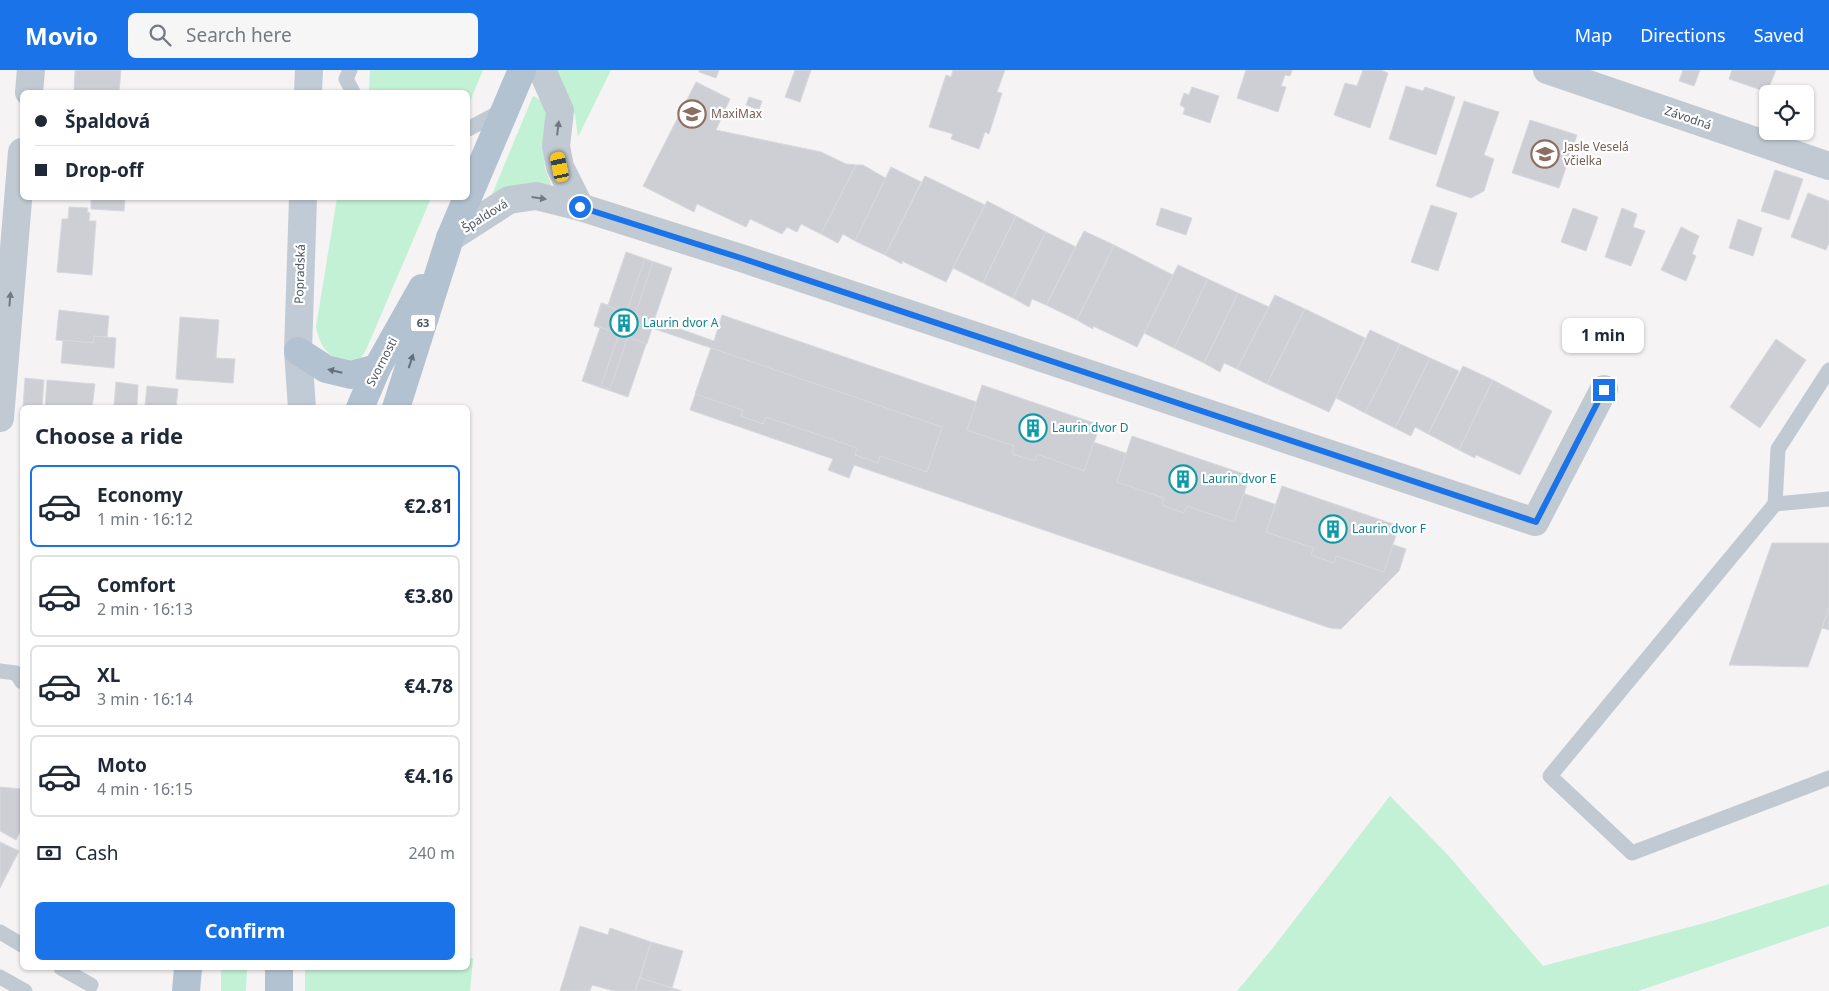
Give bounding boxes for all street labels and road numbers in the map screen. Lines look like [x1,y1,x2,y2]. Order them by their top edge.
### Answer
street label: Závodná [1662,102,1714,133]
street label: Špaldová [459,195,511,236]
street label: Popradská [290,244,309,304]
road number: 63 [410,314,436,332]
street label: Svornosti [362,334,401,389]

